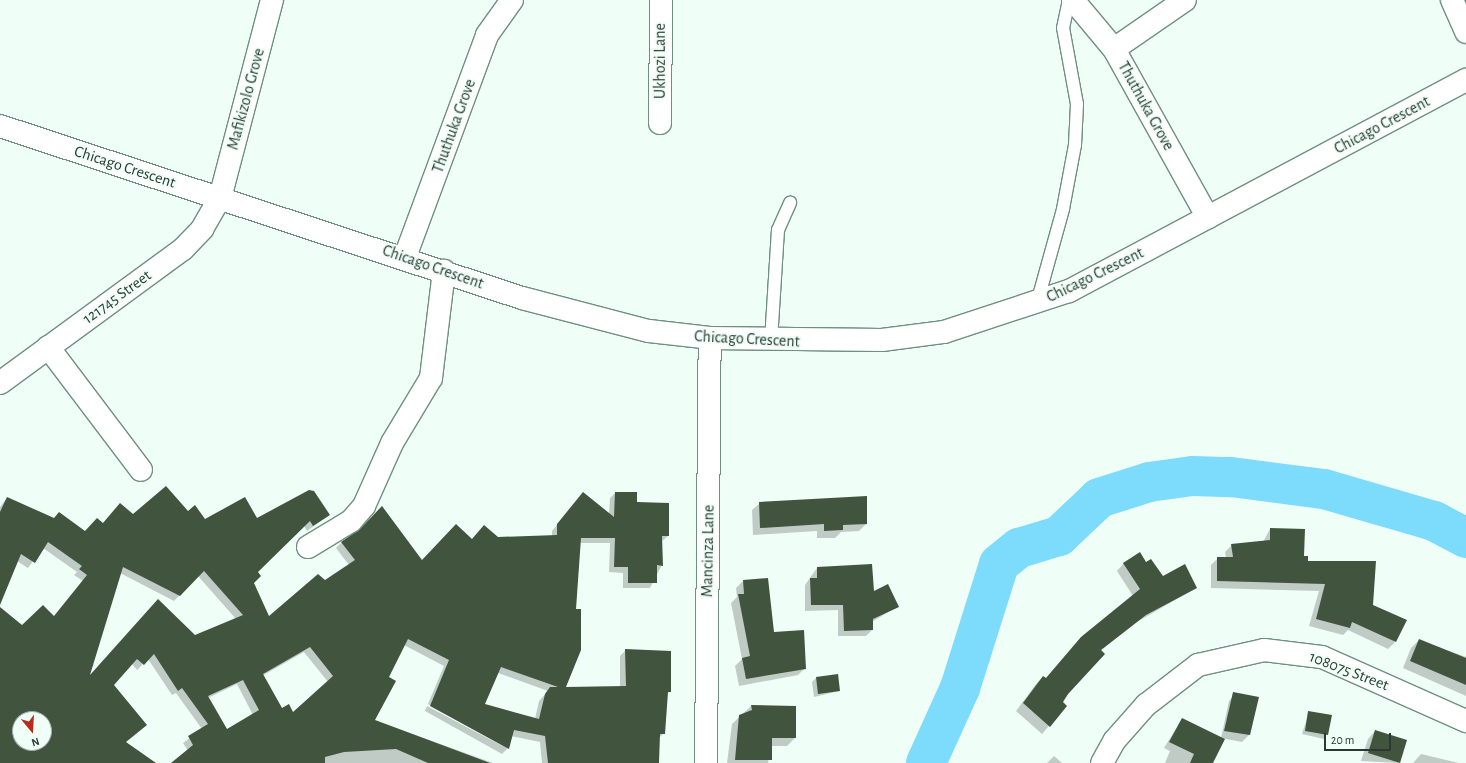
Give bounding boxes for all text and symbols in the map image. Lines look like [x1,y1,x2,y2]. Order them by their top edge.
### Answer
street label: Ukhozi Lane [650,23,670,99]
street label: Mafikizolo Grove [223,46,269,152]
street label: Thuthuka Grove [1114,58,1178,154]
street label: Thuthuka Grove [428,76,480,176]
street label: Chicago Crescent [1331,92,1433,158]
street label: Chicago Crescent [72,142,178,192]
street label: Chicago Crescent [380,241,486,293]
street label: Chicago Crescent [1043,243,1147,307]
street label: 121745 Street [79,266,155,328]
street label: Chicago Crescent [694,327,800,351]
street label: Mancinza Lane [698,505,718,597]
street label: 108075 Street [1307,647,1391,695]
north arrow [12,711,52,751]
scale bar [1326,725,1393,751]
text: 20 m [1331,734,1354,746]
text: N [30,736,41,748]

